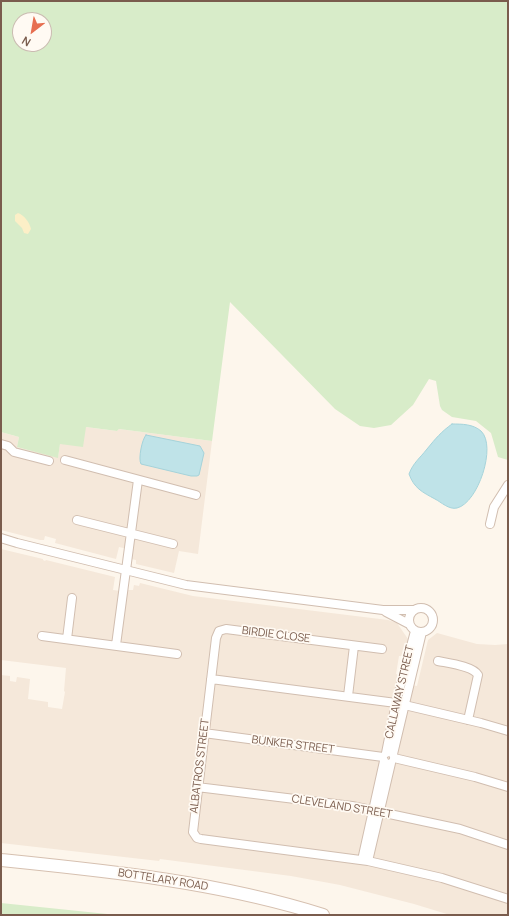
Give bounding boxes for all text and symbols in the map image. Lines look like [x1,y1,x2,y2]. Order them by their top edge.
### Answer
north arrow [12,12,52,52]
text: N [19,33,33,50]
street label: BIRDIE CLOSE [241,624,311,646]
street label: CALLAWAY STREET [383,644,417,740]
street label: ALBATROS STREET [188,718,212,814]
street label: BUNKER STREET [251,733,335,757]
street label: CLEVELAND STREET [291,793,393,821]
street label: BOTTELARY ROAD [117,866,209,894]

